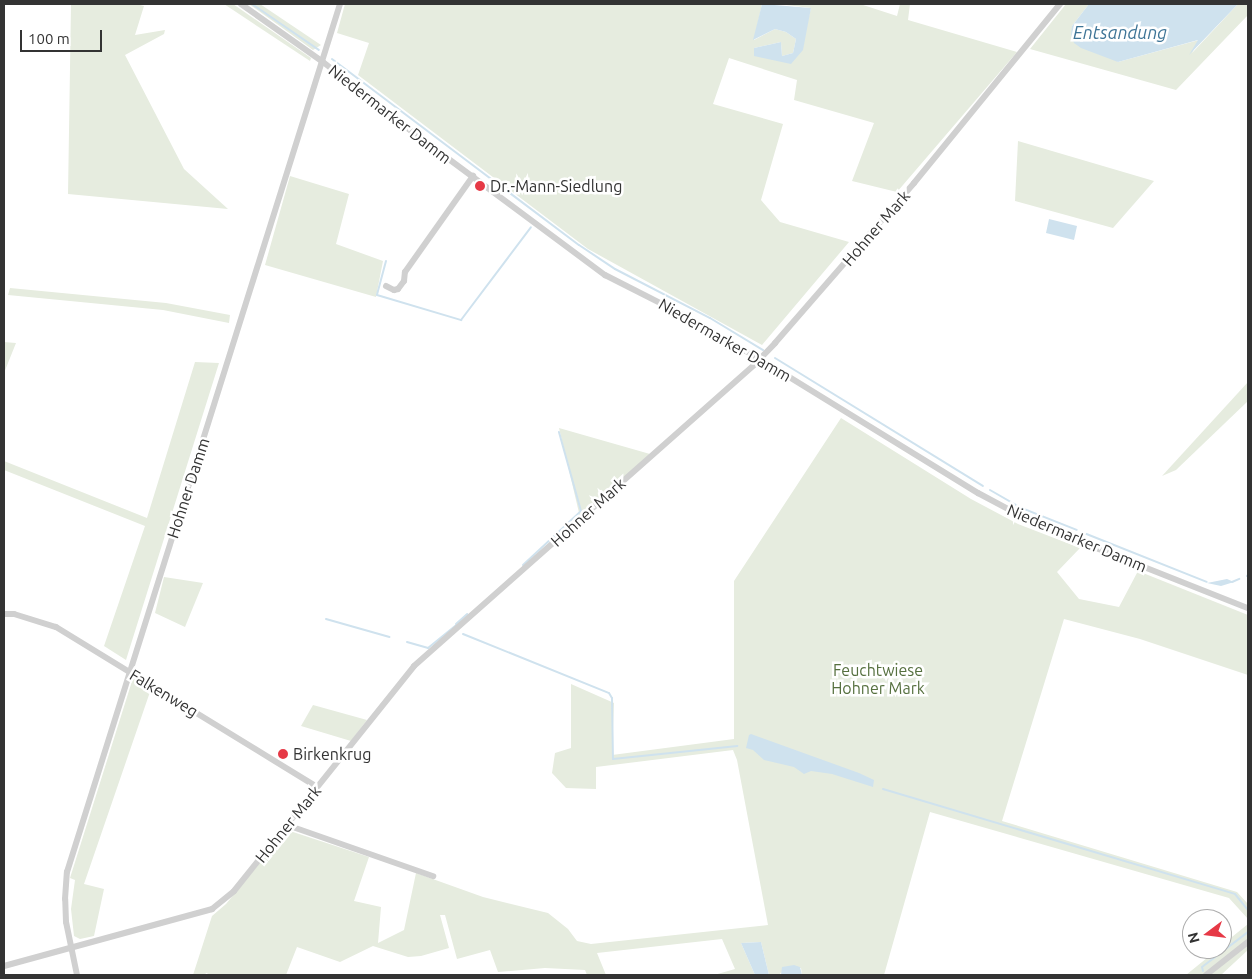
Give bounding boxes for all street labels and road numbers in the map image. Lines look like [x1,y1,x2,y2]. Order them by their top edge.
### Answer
street label: Niedermarker Damm [325,60,455,168]
street label: Hohner Mark [838,186,914,270]
street label: Niedermarker Damm [655,294,795,386]
street label: Hohner Damm [163,435,213,541]
street label: Hohner Mark [547,474,629,550]
street label: Niedermarker Damm [1004,500,1150,576]
street label: Falkenweg [126,665,202,721]
street label: Hohner Mark [251,782,325,866]

